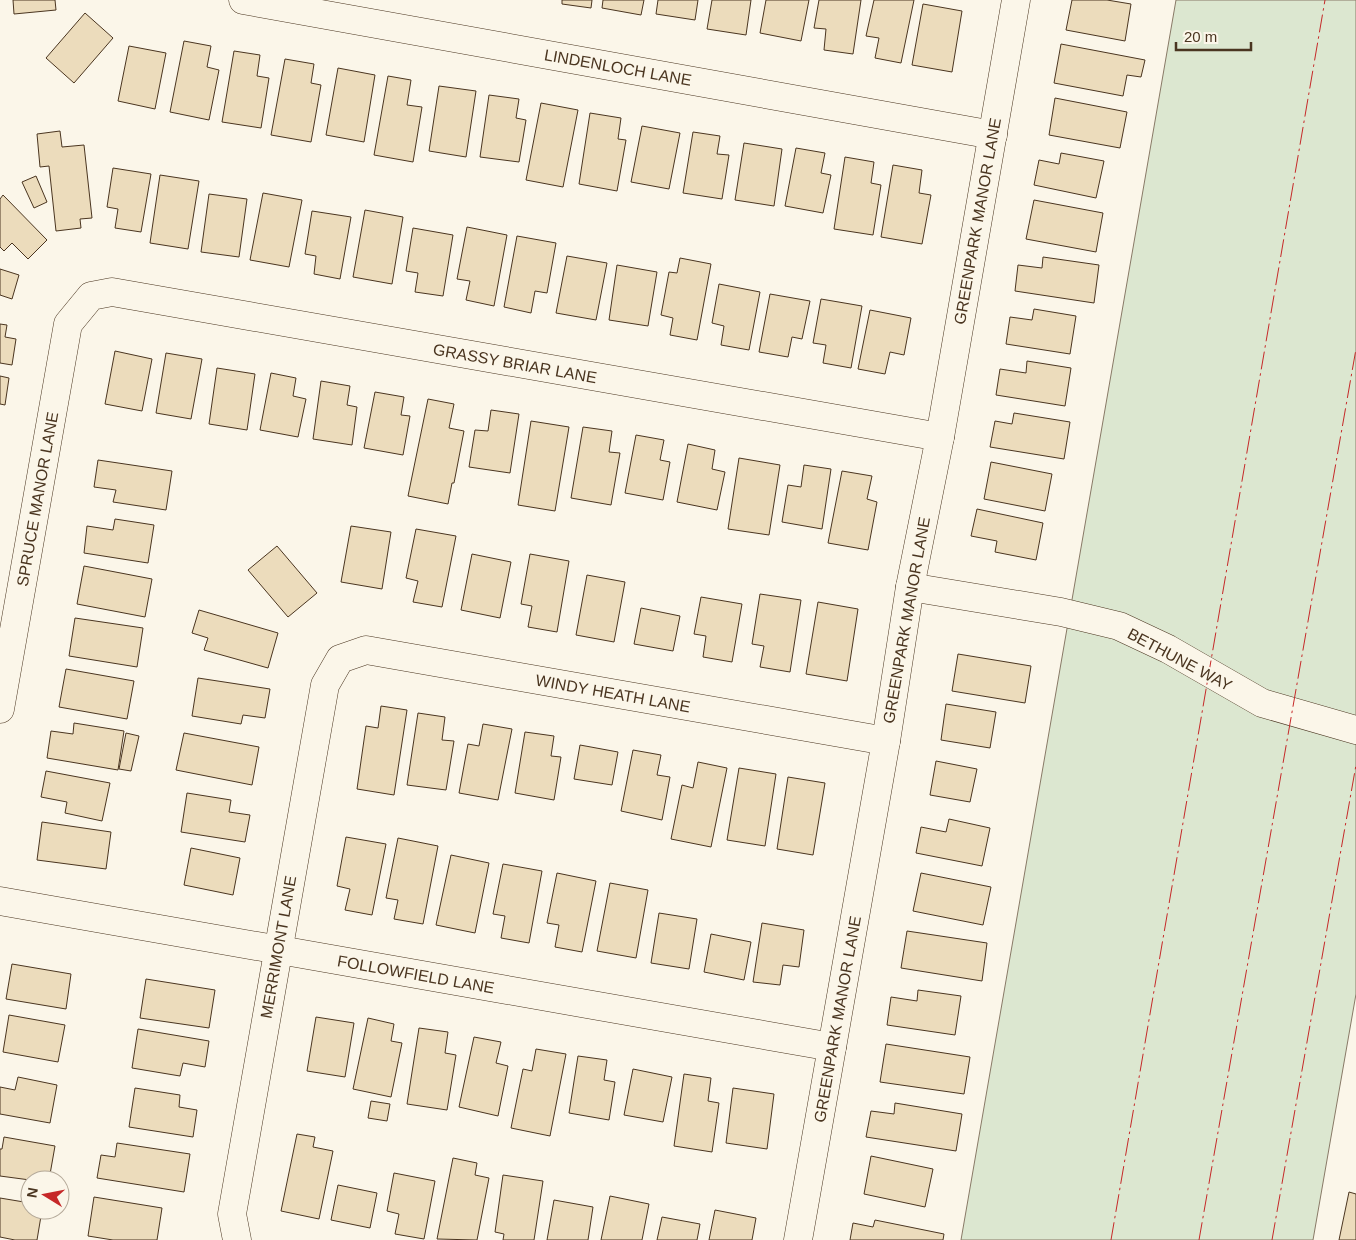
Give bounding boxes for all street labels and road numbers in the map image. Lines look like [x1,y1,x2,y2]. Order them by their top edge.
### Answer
street label: LINDENLOCH LANE [543,46,693,89]
street label: GREENPARK MANOR LANE [951,116,1004,326]
street label: GRASSY BRIAR LANE [432,341,598,386]
street label: SPRUCE MANOR LANE [14,410,61,588]
street label: GREENPARK MANOR LANE [880,515,933,725]
street label: BETHUNE WAY [1125,625,1235,694]
street label: WINDY HEATH LANE [534,672,692,715]
street label: MERRIMONT LANE [258,874,299,1020]
street label: GREENPARK MANOR LANE [811,914,864,1124]
street label: FOLLOWFIELD LANE [336,952,496,997]

